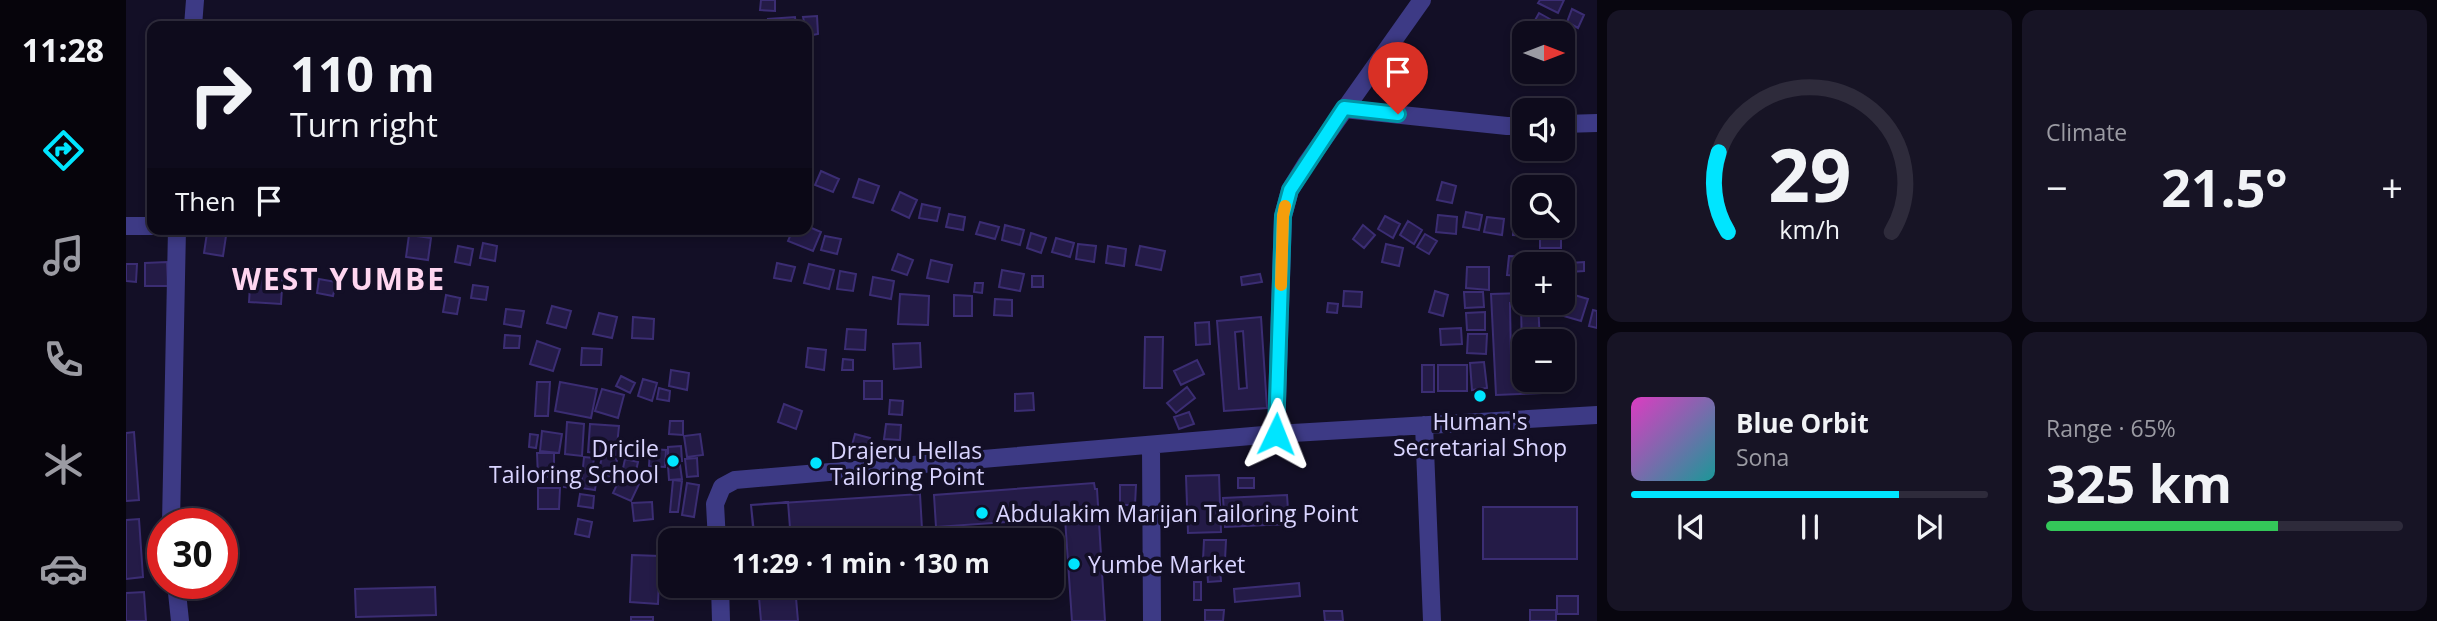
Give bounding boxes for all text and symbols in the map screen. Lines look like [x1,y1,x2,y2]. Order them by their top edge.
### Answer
north arrow [1512,21,1575,84]
map controls [1512,21,1575,392]
text: 11:28 [22,28,104,71]
text: 110 m [290,40,435,106]
pin [1368,42,1428,114]
icon: right [175,49,266,140]
icon: arrive [1379,53,1417,91]
button: sound [1512,98,1575,161]
text: Turn right [290,103,438,146]
text: Climate [2046,116,2127,148]
text: 29 [1768,124,1851,223]
icon: directions [39,126,88,175]
text: 21.5° [2161,151,2288,222]
text: − [2046,161,2068,213]
text: + [2381,161,2403,213]
button: search [1512,175,1575,238]
icon: arrive [250,182,288,220]
text: Then [175,183,236,219]
text: km/h [1779,212,1840,246]
icon: music [39,231,88,280]
button: + [1512,252,1575,315]
district label: WEST YUMBE [232,258,446,299]
button: − [1512,329,1575,392]
icon: phone [39,335,88,384]
marker: Human's Secretarial Shop [1472,388,1488,404]
position arrow [1239,397,1313,471]
place label: Human's Secretarial Shop [1393,405,1567,463]
text: Blue Orbit [1736,405,1869,441]
text: Range · 65% [2046,412,2176,444]
place label: Dricile Tailoring School [489,432,659,490]
place label: Drajeru Hellas Tailoring Point [830,434,984,492]
icon: climate [39,440,88,489]
text: Sona [1736,441,1789,473]
text: 325 km [2046,447,2232,518]
marker: Dricile Tailoring School [665,453,681,469]
marker: Drajeru Hellas Tailoring Point [808,455,824,471]
place label: Abdulakim Marijan Tailoring Point [996,497,1358,529]
marker: Abdulakim Marijan Tailoring Point [974,505,990,521]
speed limit sign: 30 [147,508,238,599]
icon: previous [1672,508,1710,546]
icon: pause [1791,508,1829,546]
icon: next [1910,508,1948,546]
icon: car [39,544,88,593]
text: 11:29 · 1 min · 130 m [732,545,990,581]
place label: Yumbe Market [1088,548,1245,580]
marker: Yumbe Market [1066,556,1082,572]

